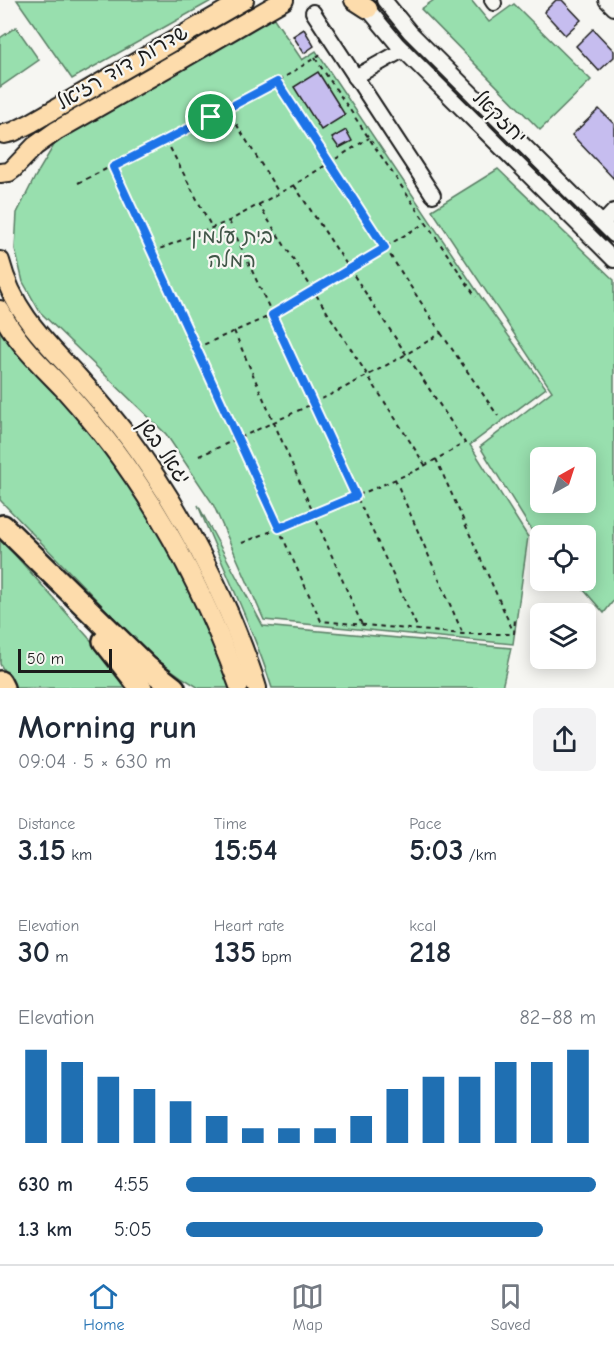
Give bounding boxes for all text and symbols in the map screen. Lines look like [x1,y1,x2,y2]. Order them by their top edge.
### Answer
street label: שדרות דוד רזיאל [52,20,192,114]
street label: יחזקאל [468,85,532,149]
pin [185,91,236,142]
icon: arrive [194,100,227,133]
park label: בית עלמין רמלה [191,224,273,272]
street label: יגאל בשן [132,413,195,489]
north arrow [530,447,596,513]
map controls [530,447,596,669]
button: locate [530,525,596,591]
button: layers [530,603,596,669]
scale bar [18,646,112,674]
text: 50 m [27,650,64,668]
text: Morning run [18,708,197,746]
button: share [533,708,596,771]
text: 09:04 · 5 × 630 m [18,750,171,773]
text: Distance [18,815,75,833]
text: Time [214,815,247,833]
text: Pace [409,815,442,833]
text: 3.15 [18,833,66,868]
text: 15:54 [214,833,278,868]
text: 5:03 [409,833,463,868]
text: km [66,846,92,864]
text: /km [463,846,497,864]
text: Elevation [18,917,79,935]
text: Heart rate [214,917,284,935]
text: kcal [409,917,436,935]
text: 30 [18,935,50,970]
text: 135 [214,935,256,970]
text: 218 [409,935,451,970]
text: m [50,948,69,966]
text: bpm [256,948,292,966]
text: Elevation [18,1006,95,1029]
text: 82–88 m [519,1006,596,1029]
text: 630 m [18,1173,73,1196]
text: 4:55 [114,1173,149,1196]
text: 1.3 km [18,1218,72,1241]
text: 5:05 [114,1218,151,1241]
tab: Home [83,1280,125,1334]
tab: Map [291,1280,324,1334]
tab: Saved [491,1280,531,1334]

